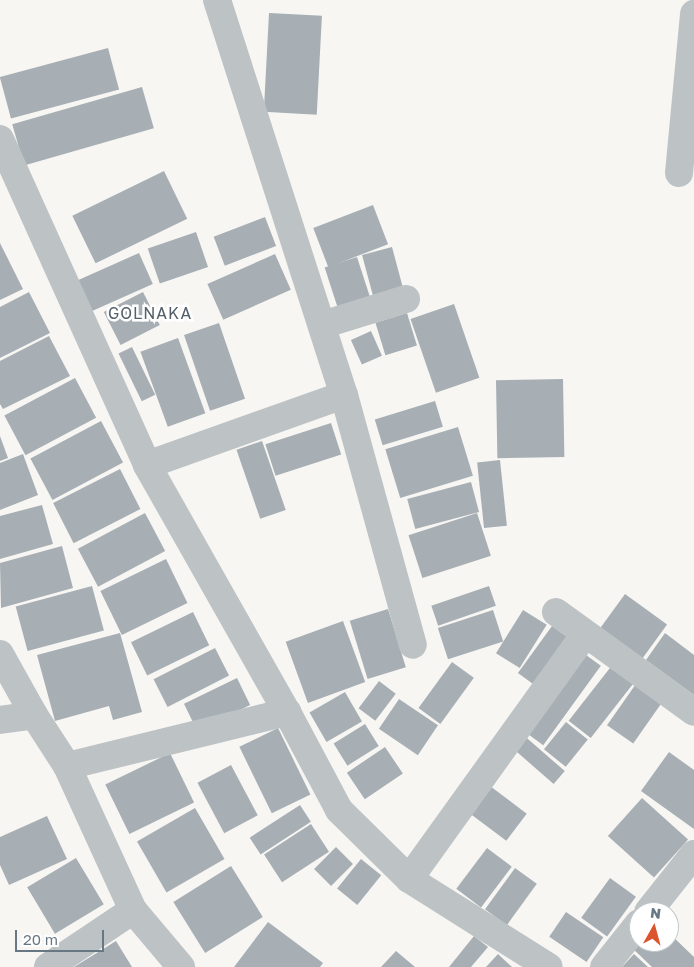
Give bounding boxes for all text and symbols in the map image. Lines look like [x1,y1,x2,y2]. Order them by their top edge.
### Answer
district label: GOLNAKA [107,303,193,323]
north arrow [629,902,679,952]
text: N [649,904,662,922]
scale bar [18,920,106,952]
text: 20 m [23,930,58,948]

